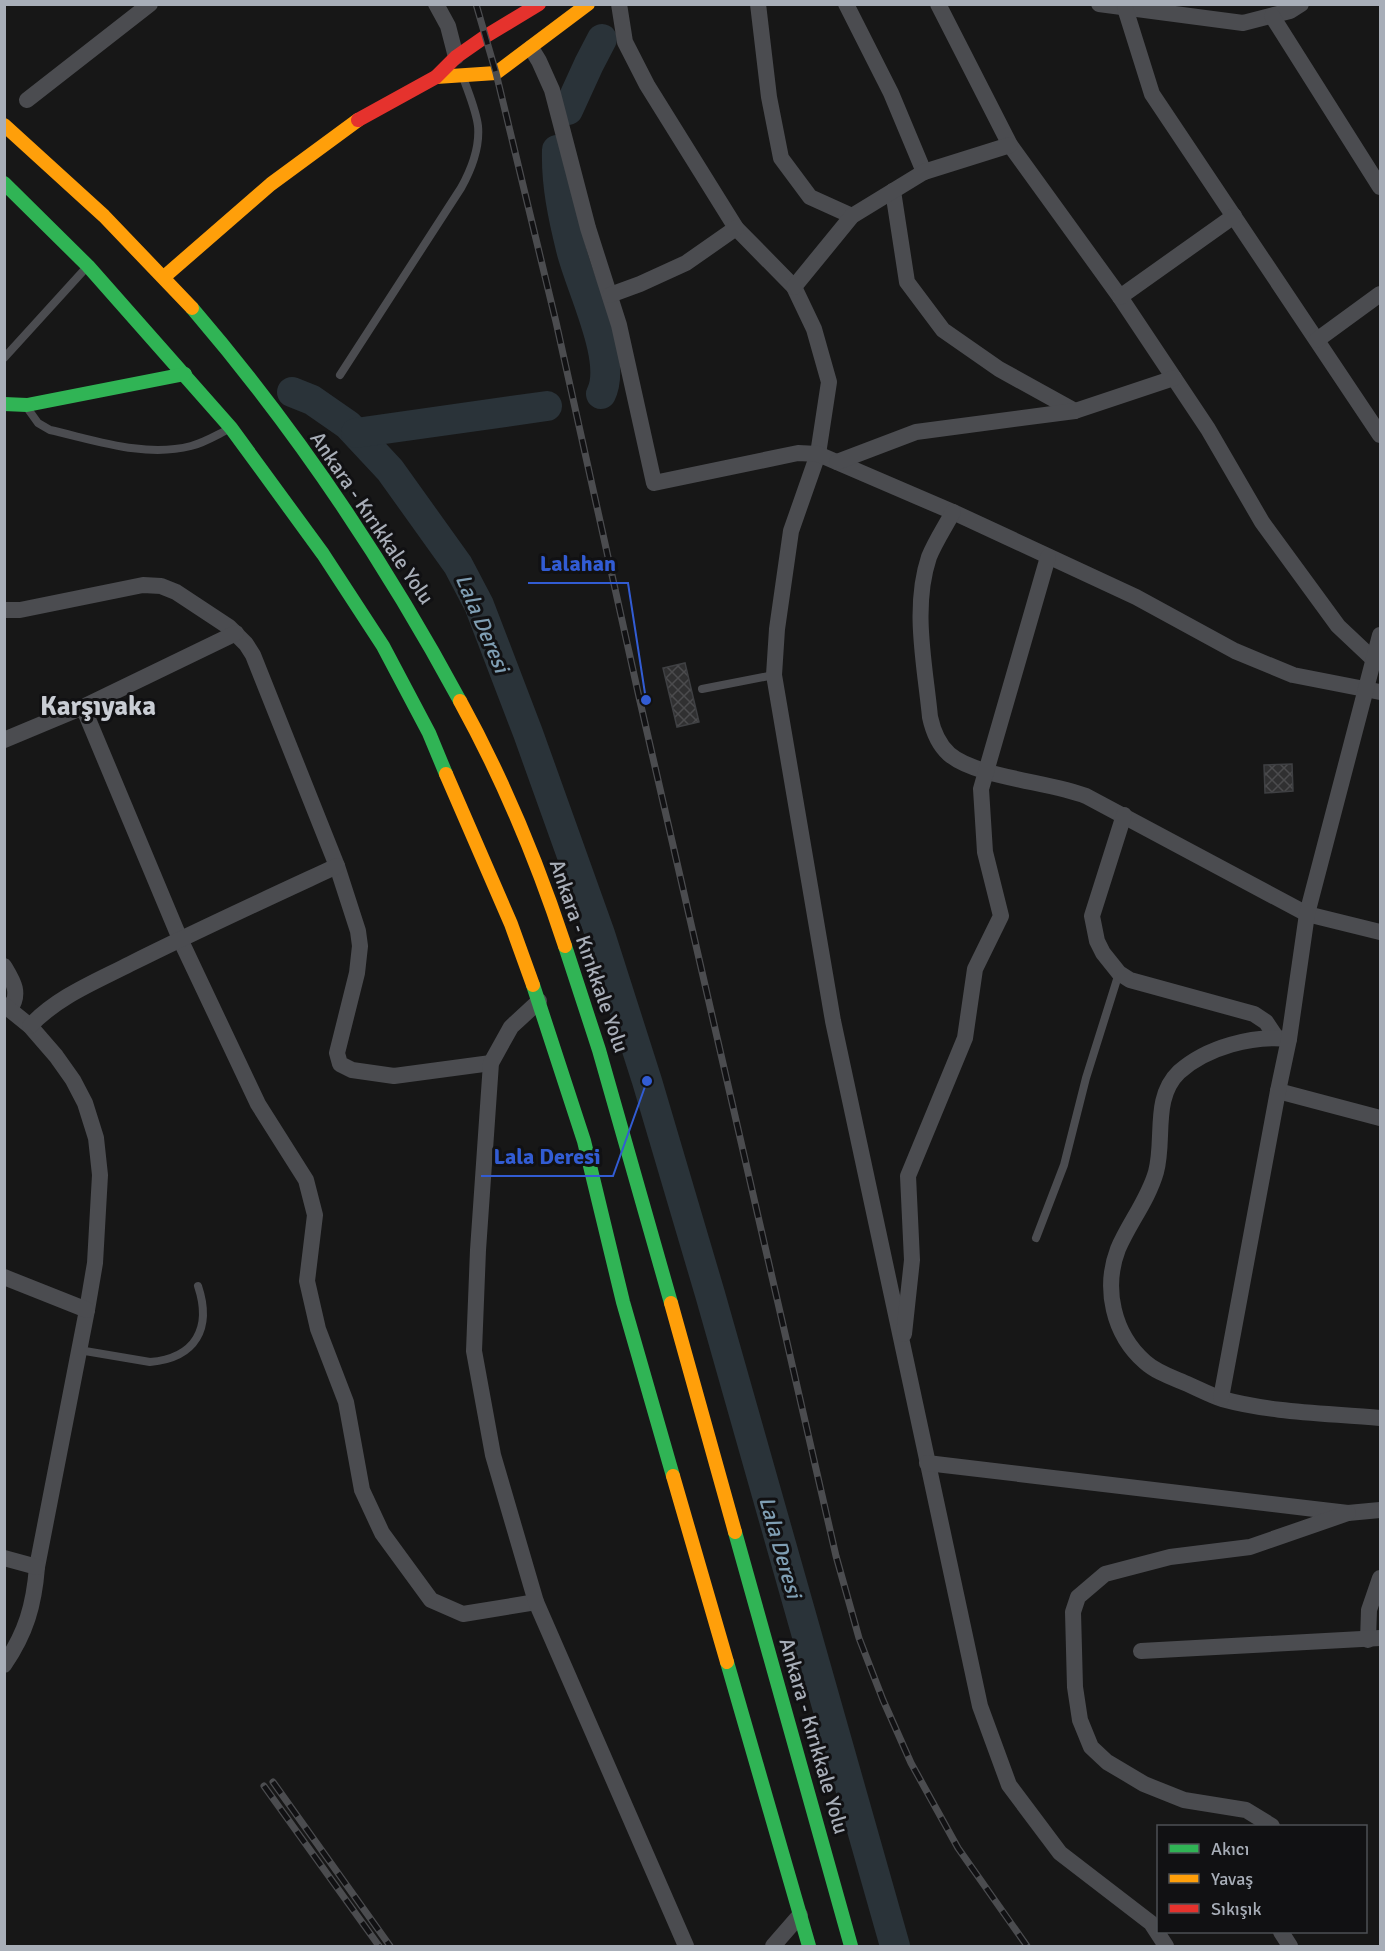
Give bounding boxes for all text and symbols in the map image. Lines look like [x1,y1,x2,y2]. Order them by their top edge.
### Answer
street label: Ankara - Kırıkkale Yolu [305,427,439,609]
callout: Lalahan [528,543,628,583]
text: Lalahan [540,550,616,577]
water label: Lala Deresi [450,570,516,678]
district label: Karşıyaka [40,690,156,723]
street label: Ankara - Kırıkkale Yolu [544,856,634,1056]
callout: Lala Deresi [481,1136,613,1176]
text: Lala Deresi [493,1143,601,1170]
water label: Lala Deresi [753,1493,808,1603]
street label: Ankara - Kırıkkale Yolu [774,1635,854,1837]
legend [1157,1825,1367,1933]
text: Akıcı [1211,1838,1249,1860]
text: Yavaş [1211,1868,1253,1890]
text: Sıkışık [1211,1898,1261,1920]

